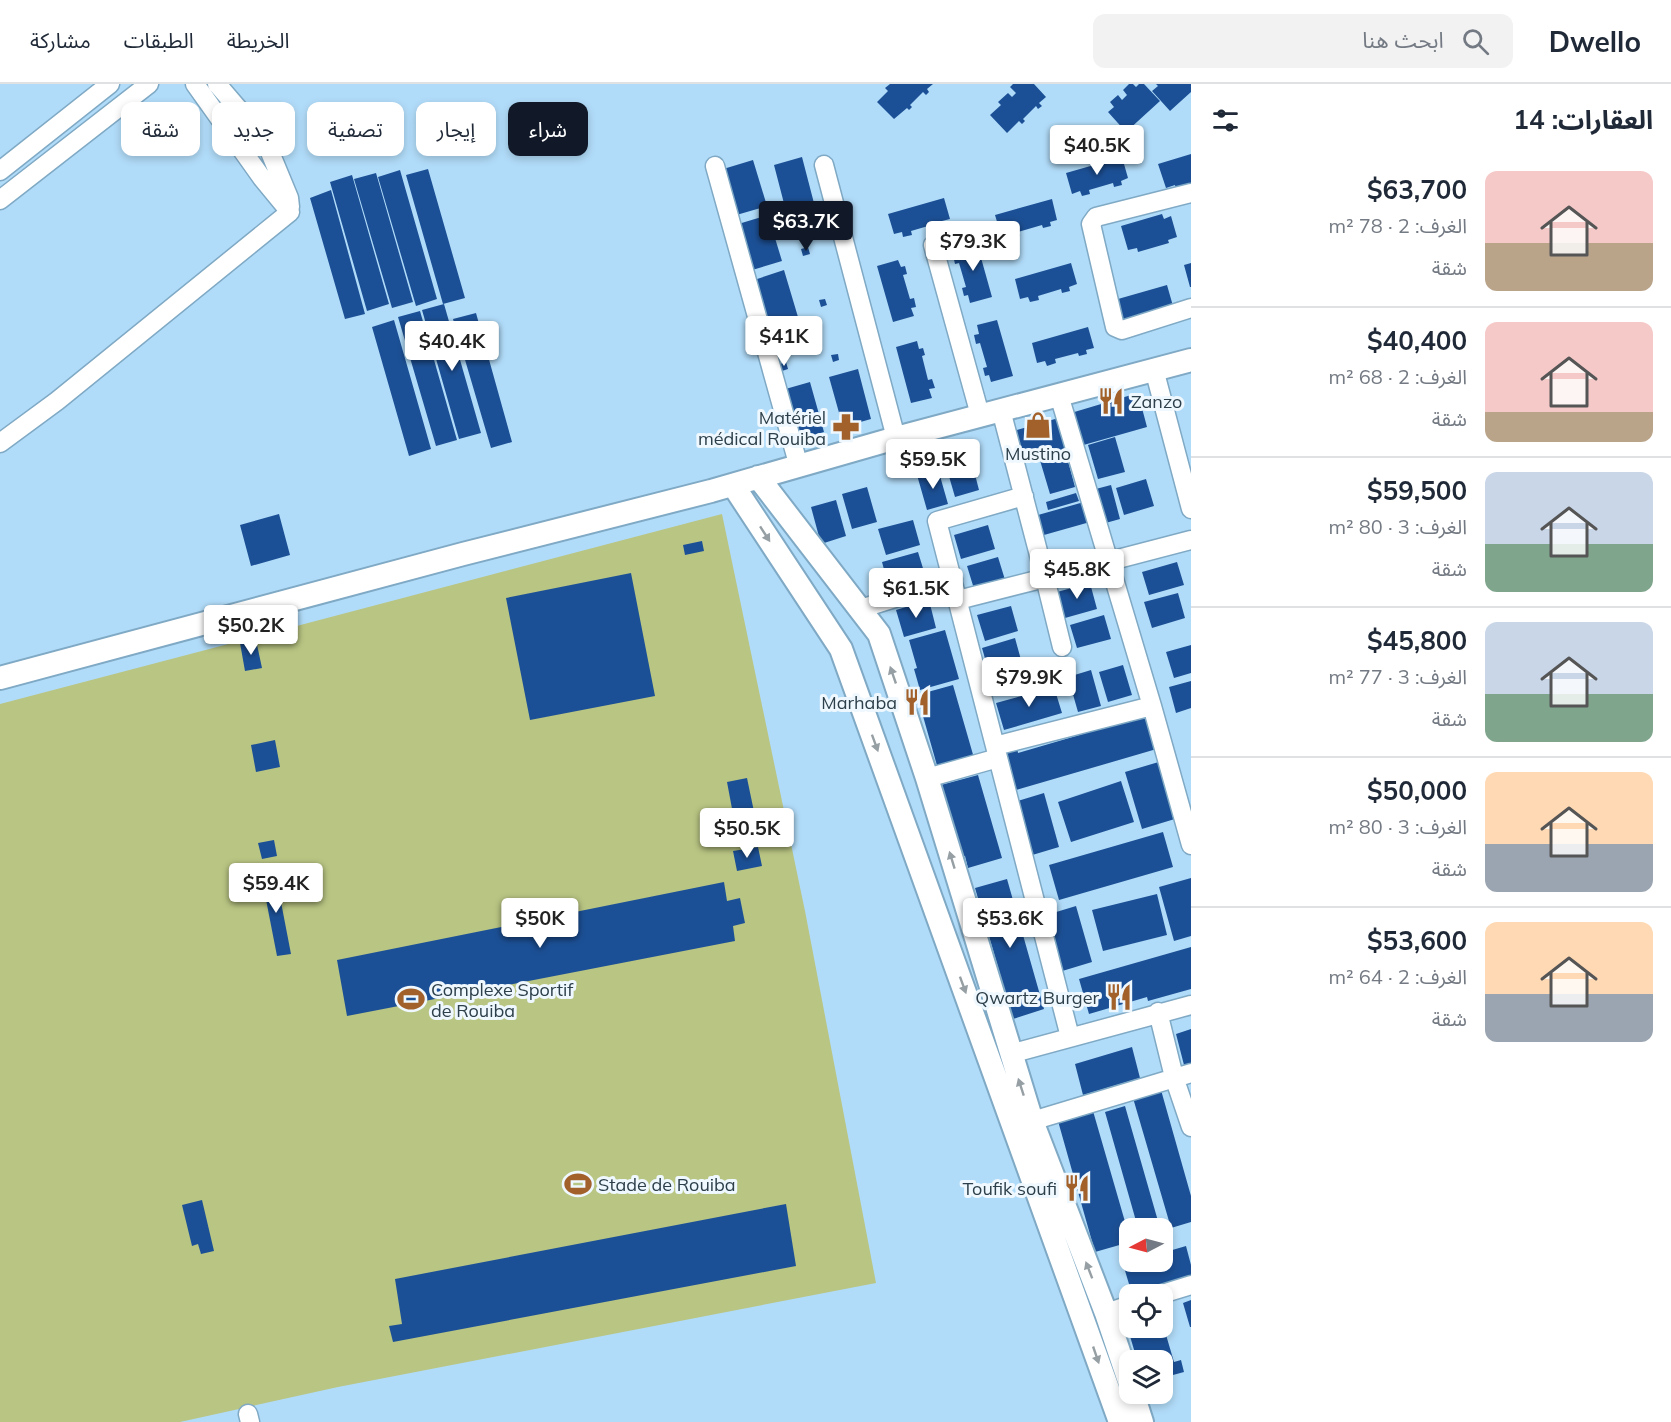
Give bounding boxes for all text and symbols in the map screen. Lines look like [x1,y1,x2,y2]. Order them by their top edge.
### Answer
search box [1093,14,1513,68]
text: Dwello [1549,24,1641,59]
icon: search [1459,25,1492,58]
text: ابحث هنا [1362,26,1444,54]
text: مشاركة [30,27,91,53]
text: الطبقات [124,27,194,53]
text: الخريطة [227,27,290,53]
chip: شقة [121,102,200,156]
chip: جديد [212,102,295,156]
chip: تصفية [307,102,404,156]
chip: إيجار [416,102,496,156]
chip: شراء [508,102,588,156]
text: العقارات: 14 [1513,103,1653,136]
icon: filters [1209,104,1242,137]
pin: $40.5K [1048,125,1146,176]
text: $40.5K [1064,132,1130,157]
text: $63,700 [1367,173,1467,206]
icon: home [1533,195,1605,267]
pin: $63.7K [757,201,855,252]
text: $63.7K [773,208,839,233]
text: الغرف: 2 · 78 m² [1328,213,1467,238]
pin: $79.3K [924,221,1022,272]
text: $79.3K [940,228,1006,253]
text: شقة [1432,255,1467,280]
pin: $41K [748,316,820,367]
pin: $40.4K [403,321,501,372]
text: $41K [759,323,809,348]
text: $40,400 [1367,324,1467,357]
text: $40.4K [419,328,485,353]
icon: home [1533,346,1605,418]
text: الغرف: 2 · 68 m² [1328,364,1467,389]
restaurant icon: Zanzo [1096,386,1126,416]
place label: Zanzo [1131,390,1182,413]
place label: Matériel médical Rouiba [698,406,826,450]
text: شقة [1432,406,1467,431]
shop icon: Mustino [1023,410,1053,440]
pharmacy icon: Matériel médical Rouiba [831,412,861,442]
pin: $59.5K [884,439,982,490]
place label: Mustino [1005,442,1071,465]
text: $59.5K [900,446,966,471]
text: $59,500 [1367,474,1467,507]
icon: home [1533,496,1605,568]
text: الغرف: 3 · 80 m² [1328,514,1467,539]
one-way arrow [759,526,771,542]
pin: $45.8K [1028,549,1126,600]
text: $45.8K [1044,556,1110,581]
text: شقة [1432,556,1467,581]
pin: $61.5K [867,568,965,619]
text: $61.5K [883,575,949,600]
pin: $50.2K [202,605,300,656]
text: $50.2K [218,612,284,637]
text: $45,800 [1367,624,1467,657]
icon: home [1533,646,1605,718]
pin: $79.9K [980,657,1078,708]
text: $79.9K [996,664,1062,689]
text: الغرف: 3 · 77 m² [1328,664,1467,689]
one-way arrow [887,666,897,684]
restaurant icon: Marhaba [902,687,932,717]
place label: Marhaba [821,691,897,714]
text: شقة [1432,706,1467,731]
one-way arrow [870,734,880,752]
text: $50,000 [1367,774,1467,807]
icon: home [1533,796,1605,868]
pin: $50.5K [698,808,796,859]
text: الغرف: 3 · 80 m² [1328,814,1467,839]
text: $50.5K [714,815,780,840]
one-way arrow [947,851,956,869]
text: شقة [1432,856,1467,881]
pin: $59.4K [227,863,325,914]
text: $59.4K [243,870,309,895]
pin: $50K [504,898,576,949]
pin: $53.6K [961,898,1059,949]
text: $50K [515,905,565,930]
text: $53.6K [977,905,1043,930]
text: $53,600 [1367,924,1467,957]
icon: home [1533,946,1605,1018]
text: الغرف: 2 · 64 m² [1328,964,1467,989]
one-way arrow [958,976,968,994]
place label: Complexe Sportif de Rouiba [431,978,574,1022]
restaurant icon: Qwartz Burger [1104,982,1134,1012]
sports icon: Complexe Sportif de Rouiba [396,984,426,1014]
place label: Qwartz Burger [975,986,1099,1009]
text: شقة [1432,1006,1467,1031]
one-way arrow [1016,1078,1025,1096]
sports icon: Stade de Rouiba [563,1169,593,1199]
place label: Stade de Rouiba [598,1173,736,1196]
restaurant icon: Toufik soufi [1062,1173,1092,1203]
place label: Toufik soufi [963,1177,1057,1200]
north arrow [1119,1218,1173,1272]
map controls [1119,1218,1173,1404]
one-way arrow [1084,1260,1094,1278]
button: locate [1119,1284,1173,1338]
one-way arrow [1092,1346,1102,1364]
button: layers [1119,1350,1173,1404]

